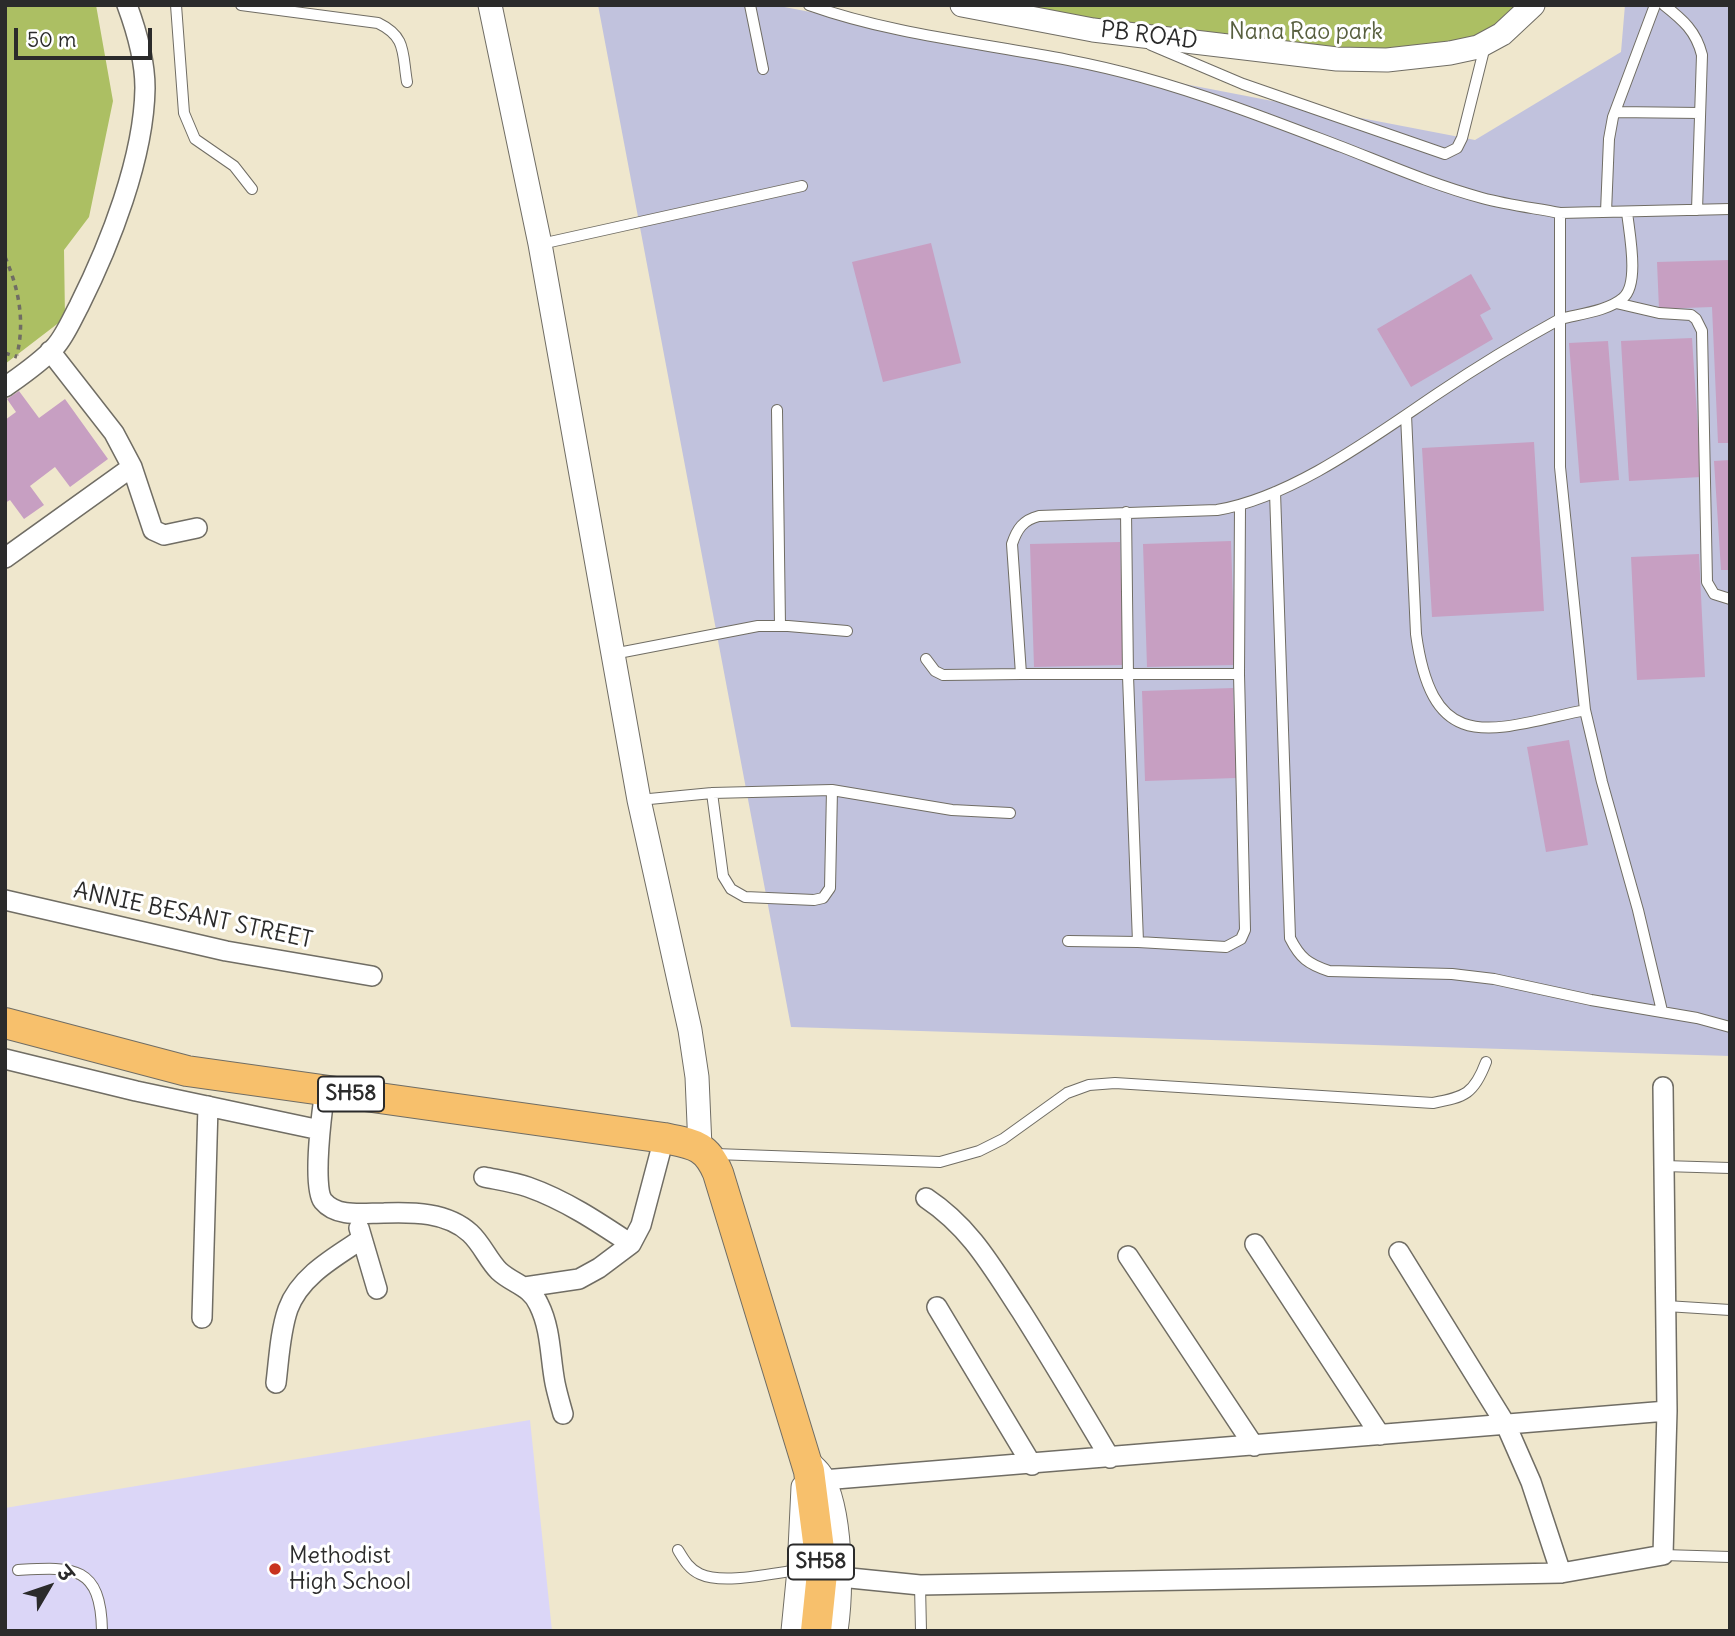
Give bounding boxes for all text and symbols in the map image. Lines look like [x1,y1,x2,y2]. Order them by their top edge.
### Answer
scale bar [18,14,156,58]
street label: PB ROAD [1099,16,1199,56]
park label: Nana Rao park [1229,18,1383,46]
text: 50 m [27,26,76,53]
street label: ANNIE BESANT STREET [71,877,315,955]
road number: SH58 [318,1076,384,1112]
place label: Methodist High School [289,1542,411,1596]
road number: SH58 [788,1544,854,1580]
north arrow [14,1552,84,1622]
text: उ [52,1561,79,1586]
marker: Methodist High School [267,1561,283,1577]

